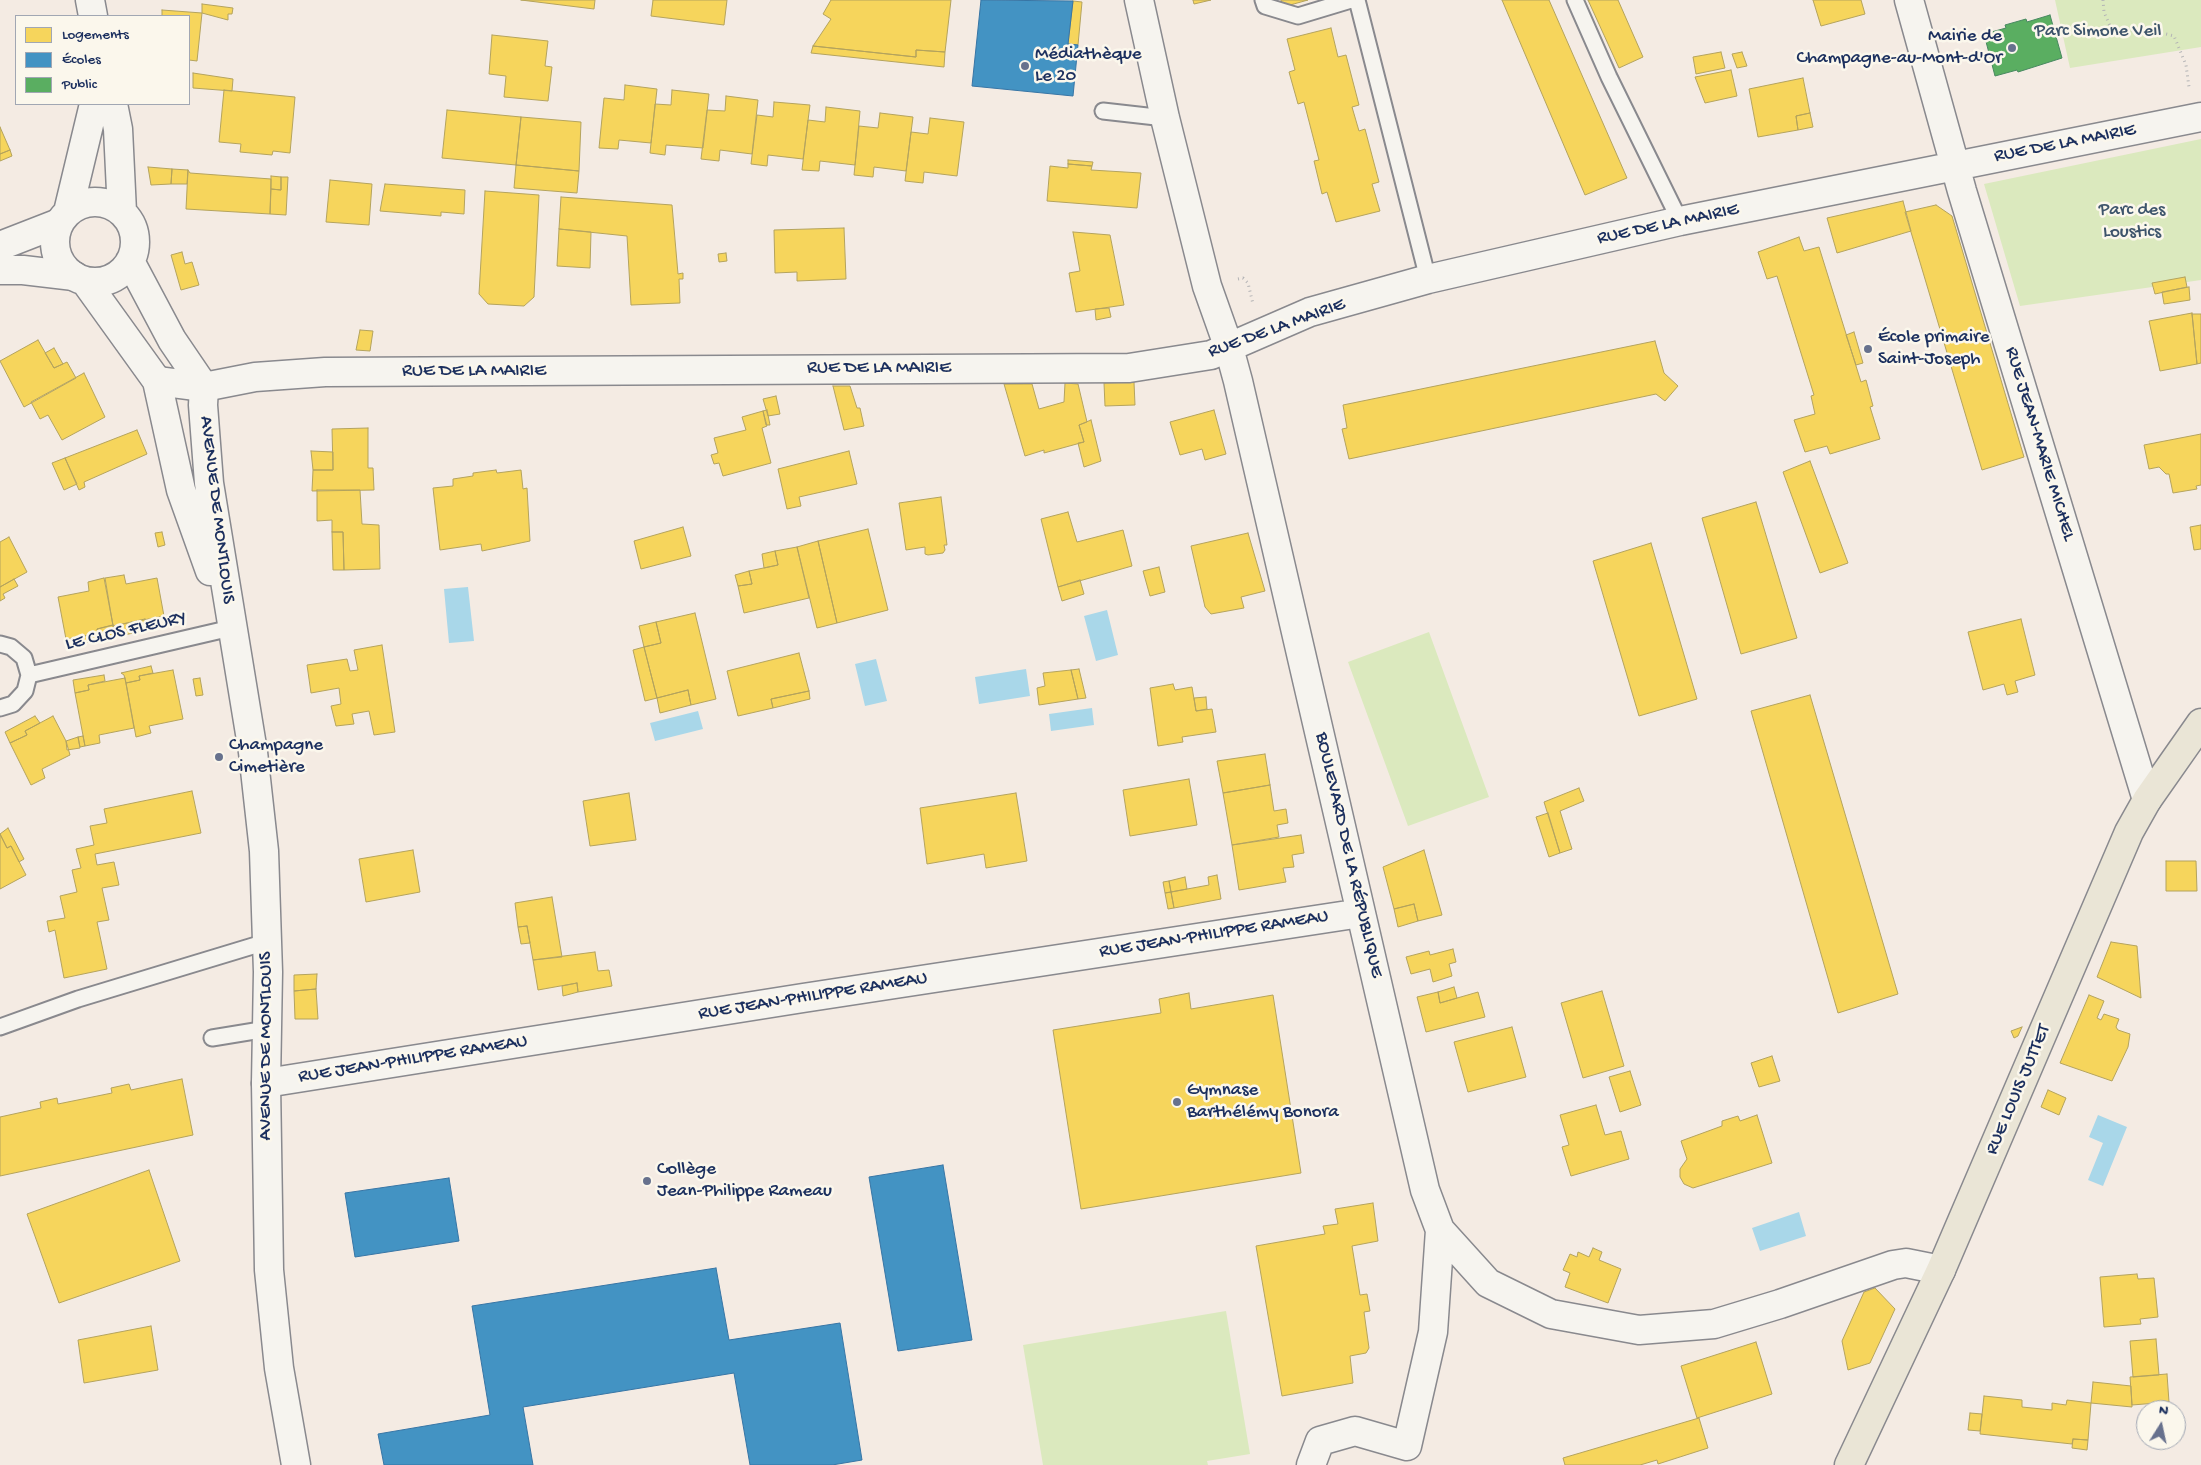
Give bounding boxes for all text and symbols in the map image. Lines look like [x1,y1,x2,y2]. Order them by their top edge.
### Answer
legend [15,15,190,105]
park label: Parc Simone Veil [2034,21,2162,43]
text: Logements [62,26,129,44]
place label: Mairie de Champagne-au-Mont-d'Or [1797,26,2002,70]
marker: Mairie de Champagne-au-Mont-d'Or [2006,42,2018,54]
place label: Médiathèque Le 20 [1035,44,1142,88]
text: Écoles [62,51,101,69]
marker: Médiathèque Le 20 [1019,60,1031,72]
text: Public [62,76,97,94]
street label: RUE DE LA MAIRIE [1992,119,2138,169]
street label: RUE DE LA MAIRIE [1595,199,1741,251]
park label: Parc des Loustics [2099,200,2165,244]
street label: RUE DE LA MAIRIE [1205,294,1349,364]
place label: École primaire Saint-Joseph [1878,327,1990,371]
marker: École primaire Saint-Joseph [1862,343,1874,355]
street label: RUE JEAN-MARIE MICHEL [1999,344,2079,544]
street label: RUE DE LA MAIRIE [807,358,951,380]
street label: RUE DE LA MAIRIE [402,361,546,383]
street label: AVENUE DE MONTLOUIS [193,415,239,605]
street label: LE CLOS FLEURY [63,607,189,657]
street label: BOULEVARD DE LA RÉPUBLIQUE [1309,730,1387,980]
place label: Champagne Cimetière [229,735,323,779]
marker: Champagne Cimetière [213,751,225,763]
street label: RUE JEAN-PHILIPPE RAMEAU [1098,906,1330,964]
street label: AVENUE DE MONTLOUIS [256,951,278,1141]
street label: RUE JEAN-PHILIPPE RAMEAU [697,968,929,1026]
street label: RUE LOUIS JUTTET [1981,1021,2057,1159]
street label: RUE JEAN-PHILIPPE RAMEAU [297,1031,529,1089]
place label: Gymnase Barthélémy Bonora [1187,1080,1339,1124]
marker: Gymnase Barthélémy Bonora [1171,1096,1183,1108]
place label: Collège Jean-Philippe Rameau [657,1159,832,1203]
marker: Collège Jean-Philippe Rameau [641,1175,653,1187]
north arrow [2136,1400,2186,1450]
text: N [2158,1402,2169,1420]

